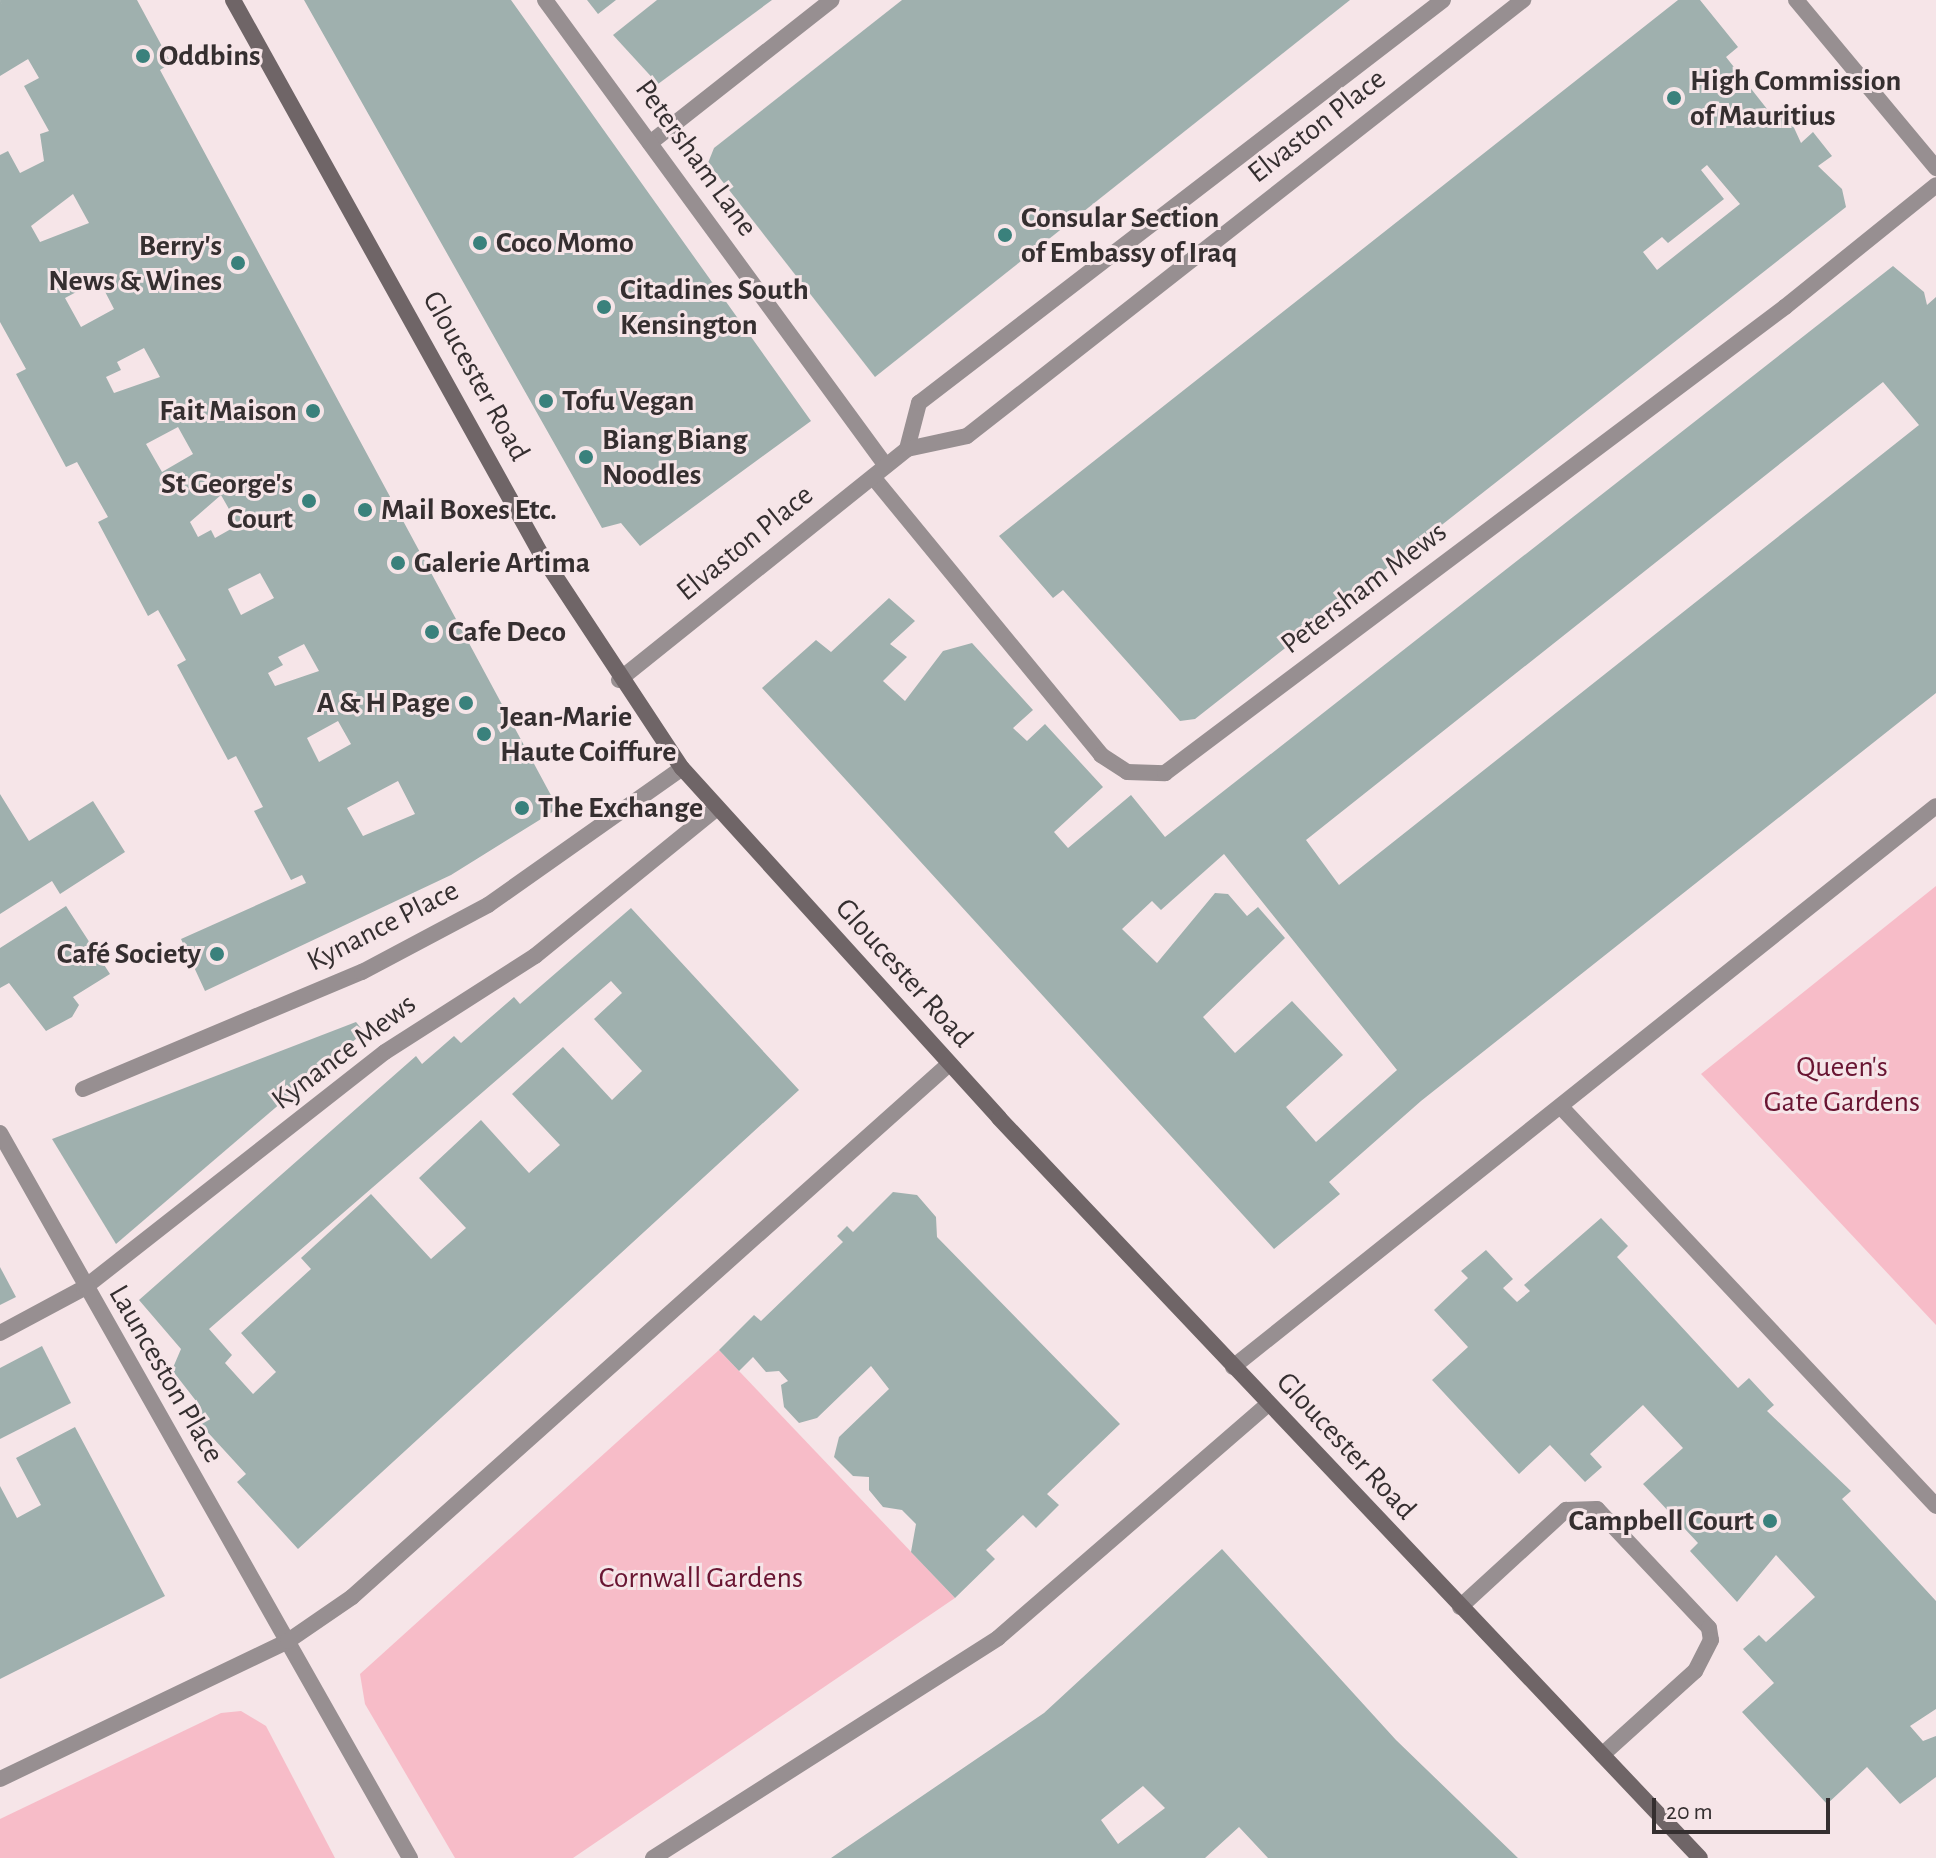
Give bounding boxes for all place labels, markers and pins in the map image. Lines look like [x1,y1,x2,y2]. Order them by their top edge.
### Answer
place label: Oddbins [159,38,261,74]
marker: Oddbins [134,47,152,65]
place label: High Commission of Mauritius [1690,63,1901,134]
marker: High Commission of Mauritius [1665,89,1683,107]
place label: Consular Section of Embassy of Iraq [1021,200,1237,270]
place label: Coco Momo [496,225,634,261]
marker: Consular Section of Embassy of Iraq [996,226,1014,244]
place label: Berry's News & Wines [48,228,222,298]
marker: Coco Momo [471,234,489,252]
marker: Berry's News & Wines [229,254,247,272]
place label: Citadines South Kensington [620,272,809,342]
marker: Citadines South Kensington [595,298,613,316]
place label: Tofu Vegan [562,383,694,419]
marker: Tofu Vegan [537,392,555,410]
place label: Fait Maison [159,393,297,429]
marker: Fait Maison [304,402,322,420]
place label: Biang Biang Noodles [602,422,747,492]
marker: Biang Biang Noodles [577,448,595,466]
place label: St George's Court [161,466,293,536]
marker: St George's Court [300,492,318,510]
place label: Mail Boxes Etc. [381,492,557,528]
marker: Mail Boxes Etc. [356,501,374,519]
place label: Galerie Artima [414,545,590,581]
marker: Galerie Artima [389,554,407,572]
place label: Cafe Deco [448,614,566,650]
marker: Cafe Deco [423,623,441,641]
place label: A & H Page [317,685,450,721]
marker: A & H Page [457,694,475,712]
place label: Jean-Marie Haute Coiffure [500,699,676,770]
marker: Jean-Marie Haute Coiffure [475,725,493,743]
place label: The Exchange [538,790,703,826]
marker: The Exchange [513,799,531,817]
place label: Café Society [57,936,201,972]
marker: Café Society [208,945,226,963]
place label: Campbell Court [1568,1503,1754,1539]
marker: Campbell Court [1761,1512,1779,1530]

